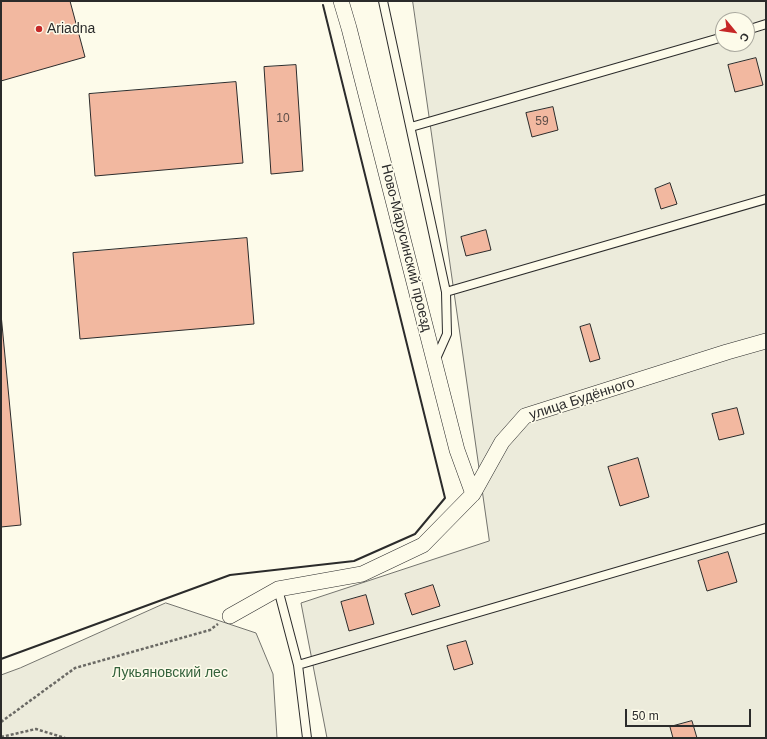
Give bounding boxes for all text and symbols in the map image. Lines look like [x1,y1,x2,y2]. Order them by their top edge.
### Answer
north arrow [715,12,755,52]
place label: Ariadna [47,21,95,37]
marker: Ariadna [34,24,44,34]
text: С [737,31,752,44]
house number: 10 [276,112,290,126]
house number: 59 [535,115,549,129]
street label: Ново-Марусинский проезд [377,163,435,333]
street label: улица Будённого [527,374,637,424]
park label: Лукьяновский лес [112,665,228,681]
scale bar [627,701,753,727]
text: 50 m [632,709,659,723]

